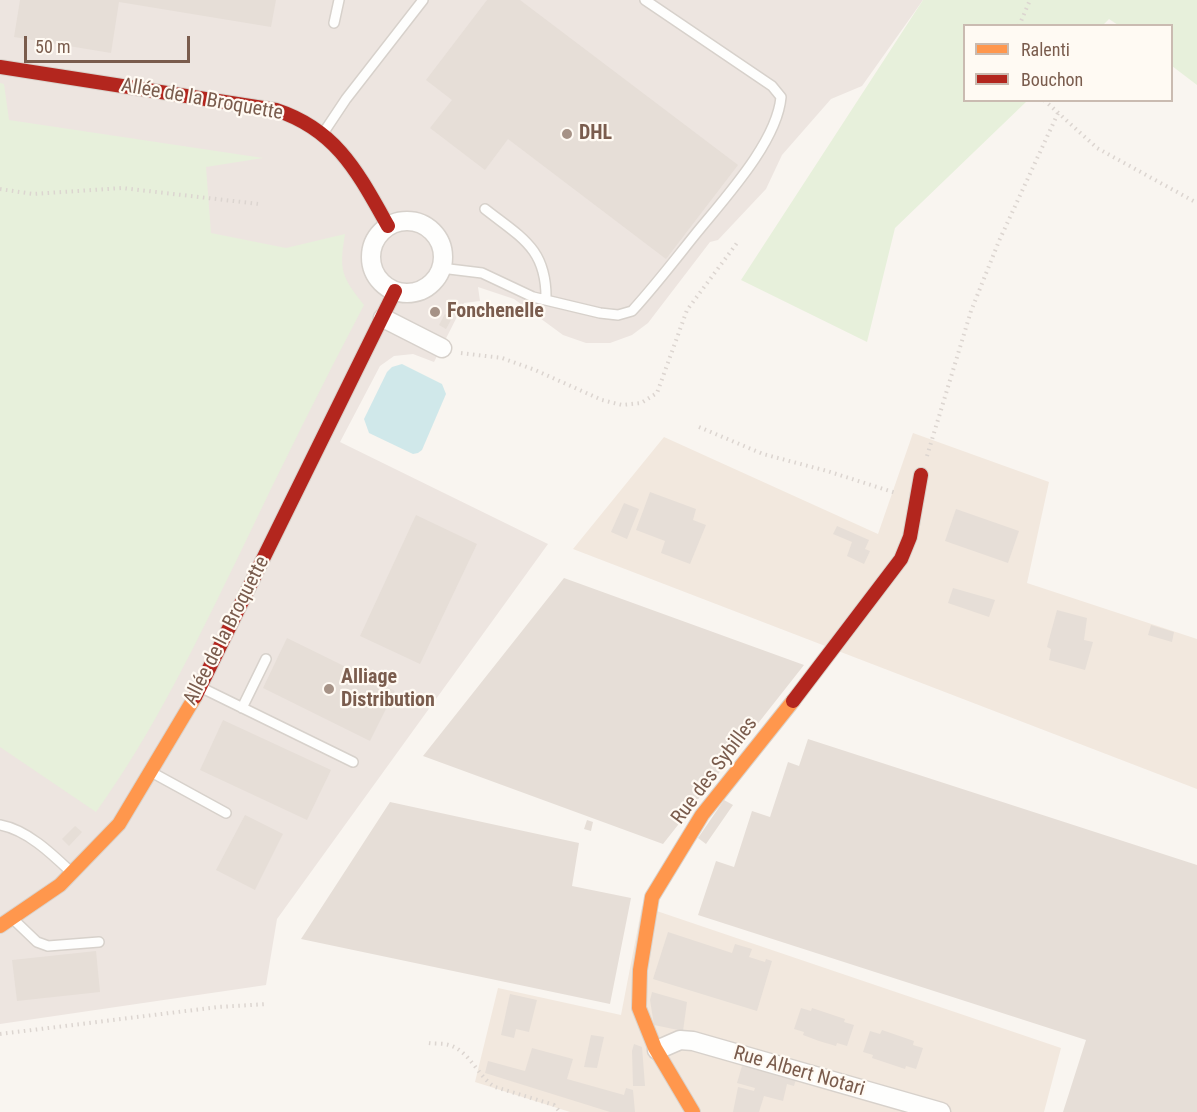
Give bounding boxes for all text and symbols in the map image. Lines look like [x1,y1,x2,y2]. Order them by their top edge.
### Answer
scale bar [27,24,194,62]
legend [963,24,1173,102]
text: 50 m [35,36,70,57]
text: Ralenti [1021,39,1070,60]
text: Bouchon [1021,69,1083,90]
street label: Allée de la Broquette [119,74,285,126]
place label: DHL [579,122,612,146]
marker: DHL [560,127,574,141]
place label: Fonchenelle [447,300,544,324]
marker: Fonchenelle [428,305,442,319]
street label: Allée de la Broquette [179,553,275,709]
place label: Alliage Distribution [341,666,435,713]
marker: Alliage Distribution [322,682,336,696]
street label: Rue des Sybilles [667,713,763,829]
street label: Rue Albert Notari [731,1042,867,1102]

